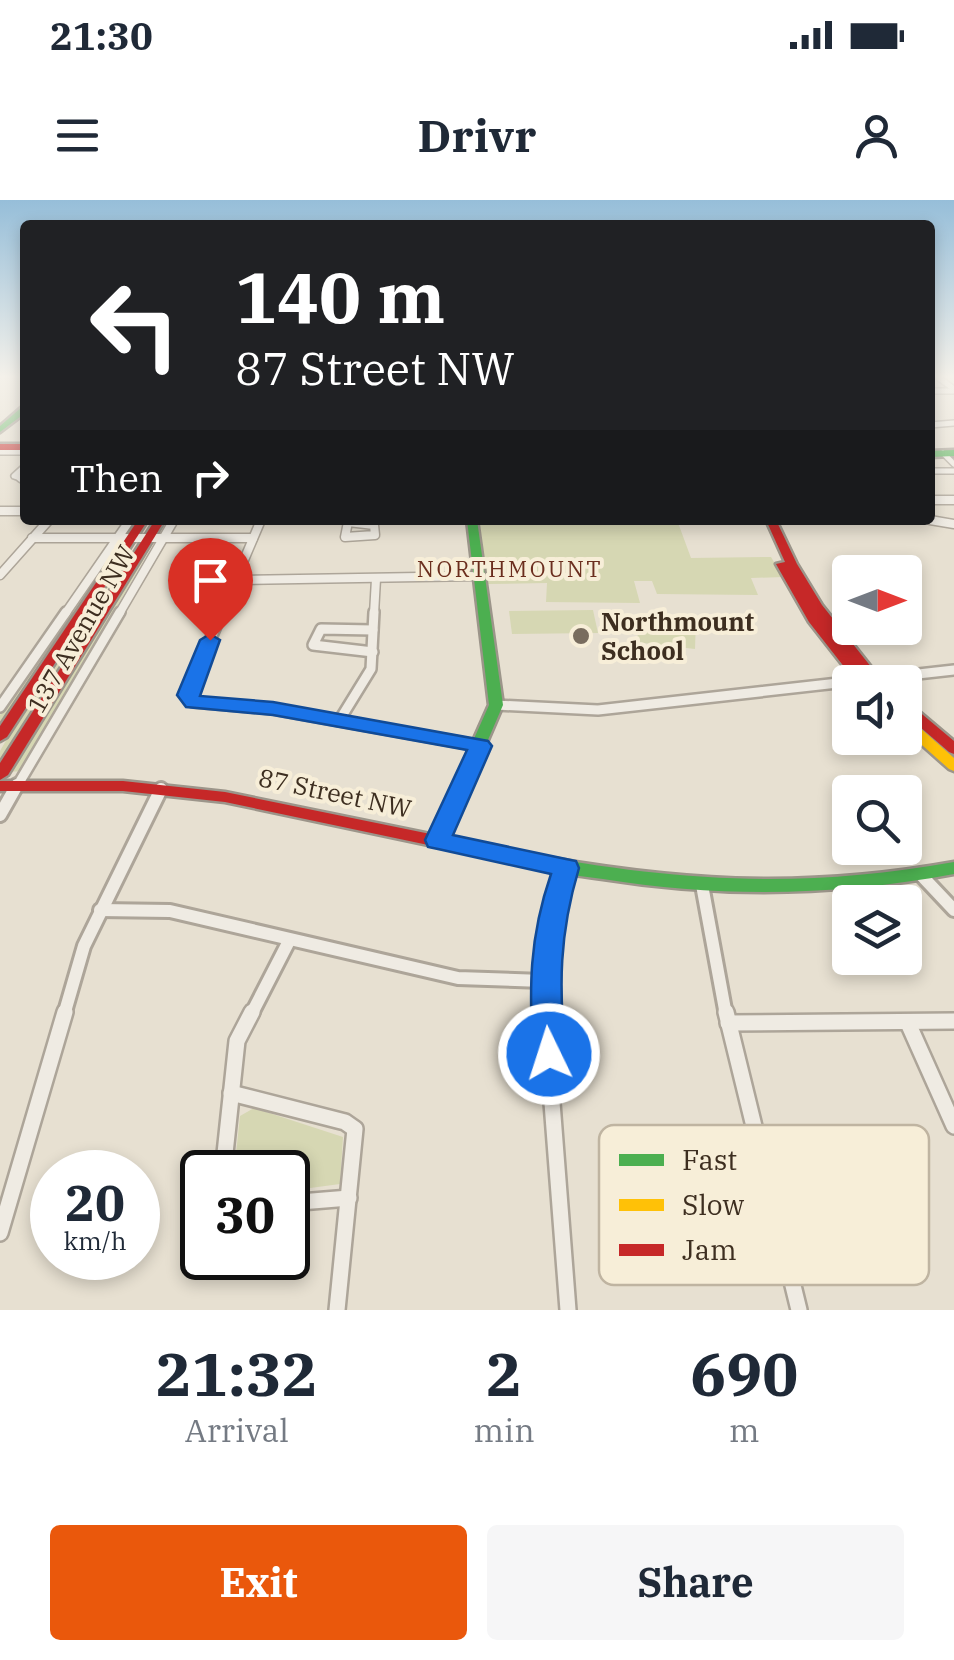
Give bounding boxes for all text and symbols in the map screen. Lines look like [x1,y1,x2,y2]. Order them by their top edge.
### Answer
text: 21:30 [50,11,153,60]
text: Drivr [418,106,536,164]
icon: menu [50,108,105,163]
icon: person [849,108,904,163]
text: 140 m [235,251,445,342]
icon: left [70,260,200,390]
text: 87 Street NW [235,339,515,397]
icon: right [183,450,238,505]
text: Then [70,453,163,502]
pin [168,538,253,641]
street label: 137 Avenue NW [19,539,142,718]
icon: arrive [183,553,238,608]
district label: NORTHMOUNT [417,554,603,583]
north arrow [832,555,922,645]
map controls [832,555,922,975]
place label: Northmount School [601,605,754,667]
marker: Northmount School [570,625,592,647]
button: sound [832,665,922,755]
street label: 87 Street NW [256,760,415,825]
button: search [832,775,922,865]
button: layers [832,885,922,975]
position arrow [497,1002,601,1106]
legend [599,1125,929,1285]
text: Fast [682,1141,737,1178]
speed limit sign: 30 [180,1150,310,1280]
text: 20 [65,1170,125,1235]
text: Slow [682,1186,744,1223]
text: km/h [63,1224,127,1257]
text: Jam [682,1231,737,1268]
text: 21:32 [156,1334,318,1413]
text: 2 [486,1334,522,1413]
text: 690 [690,1334,798,1413]
text: Arrival [185,1409,289,1451]
text: min [474,1409,535,1451]
text: m [729,1409,760,1451]
button: Exit [50,1525,467,1640]
button: Share [487,1525,904,1640]

